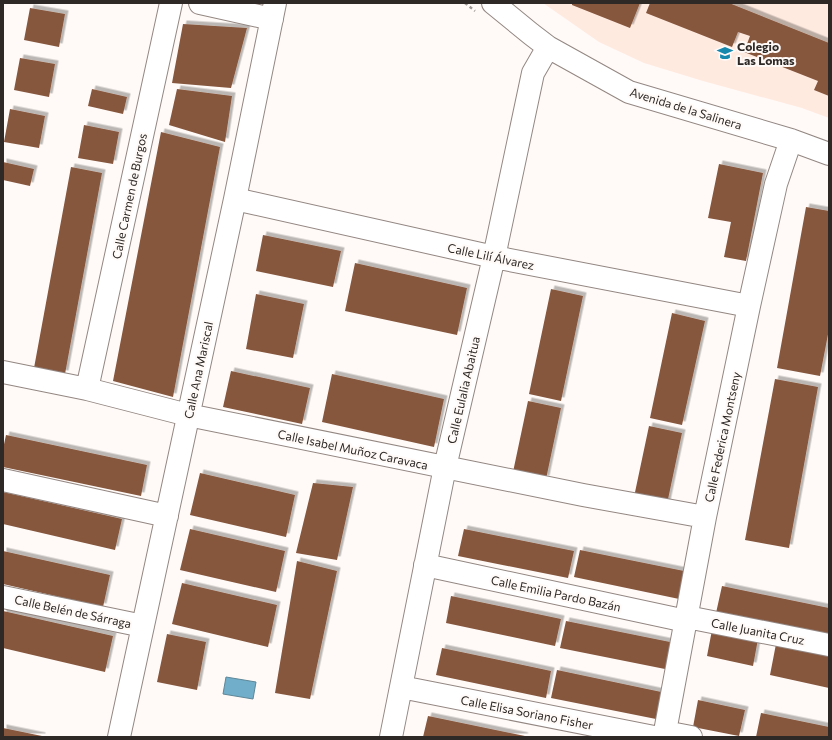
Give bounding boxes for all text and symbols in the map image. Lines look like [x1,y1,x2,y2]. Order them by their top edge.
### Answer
place label: Colegio Las Lomas [737,39,795,67]
school or university icon: Colegio Las Lomas [716,44,734,62]
street label: Avenida de la Salinera [628,84,744,132]
street label: Calle Carmen de Burgos [109,132,149,260]
street label: Calle Lilí Álvarez [446,240,536,272]
street label: Calle Ana Mariscal [181,320,215,420]
street label: Calle Eulalia Abaitua [444,335,482,445]
street label: Calle Federica Montseny [701,371,743,503]
street label: Calle Isabel Muñoz Caravaca [277,426,429,472]
street label: Calle Emilia Pardo Bazán [490,572,622,614]
street label: Calle Belén de Sárraga [13,592,133,630]
street label: Calle Juanita Cruz [710,615,806,648]
street label: Calle Elisa Soriano Fisher [460,692,595,732]

